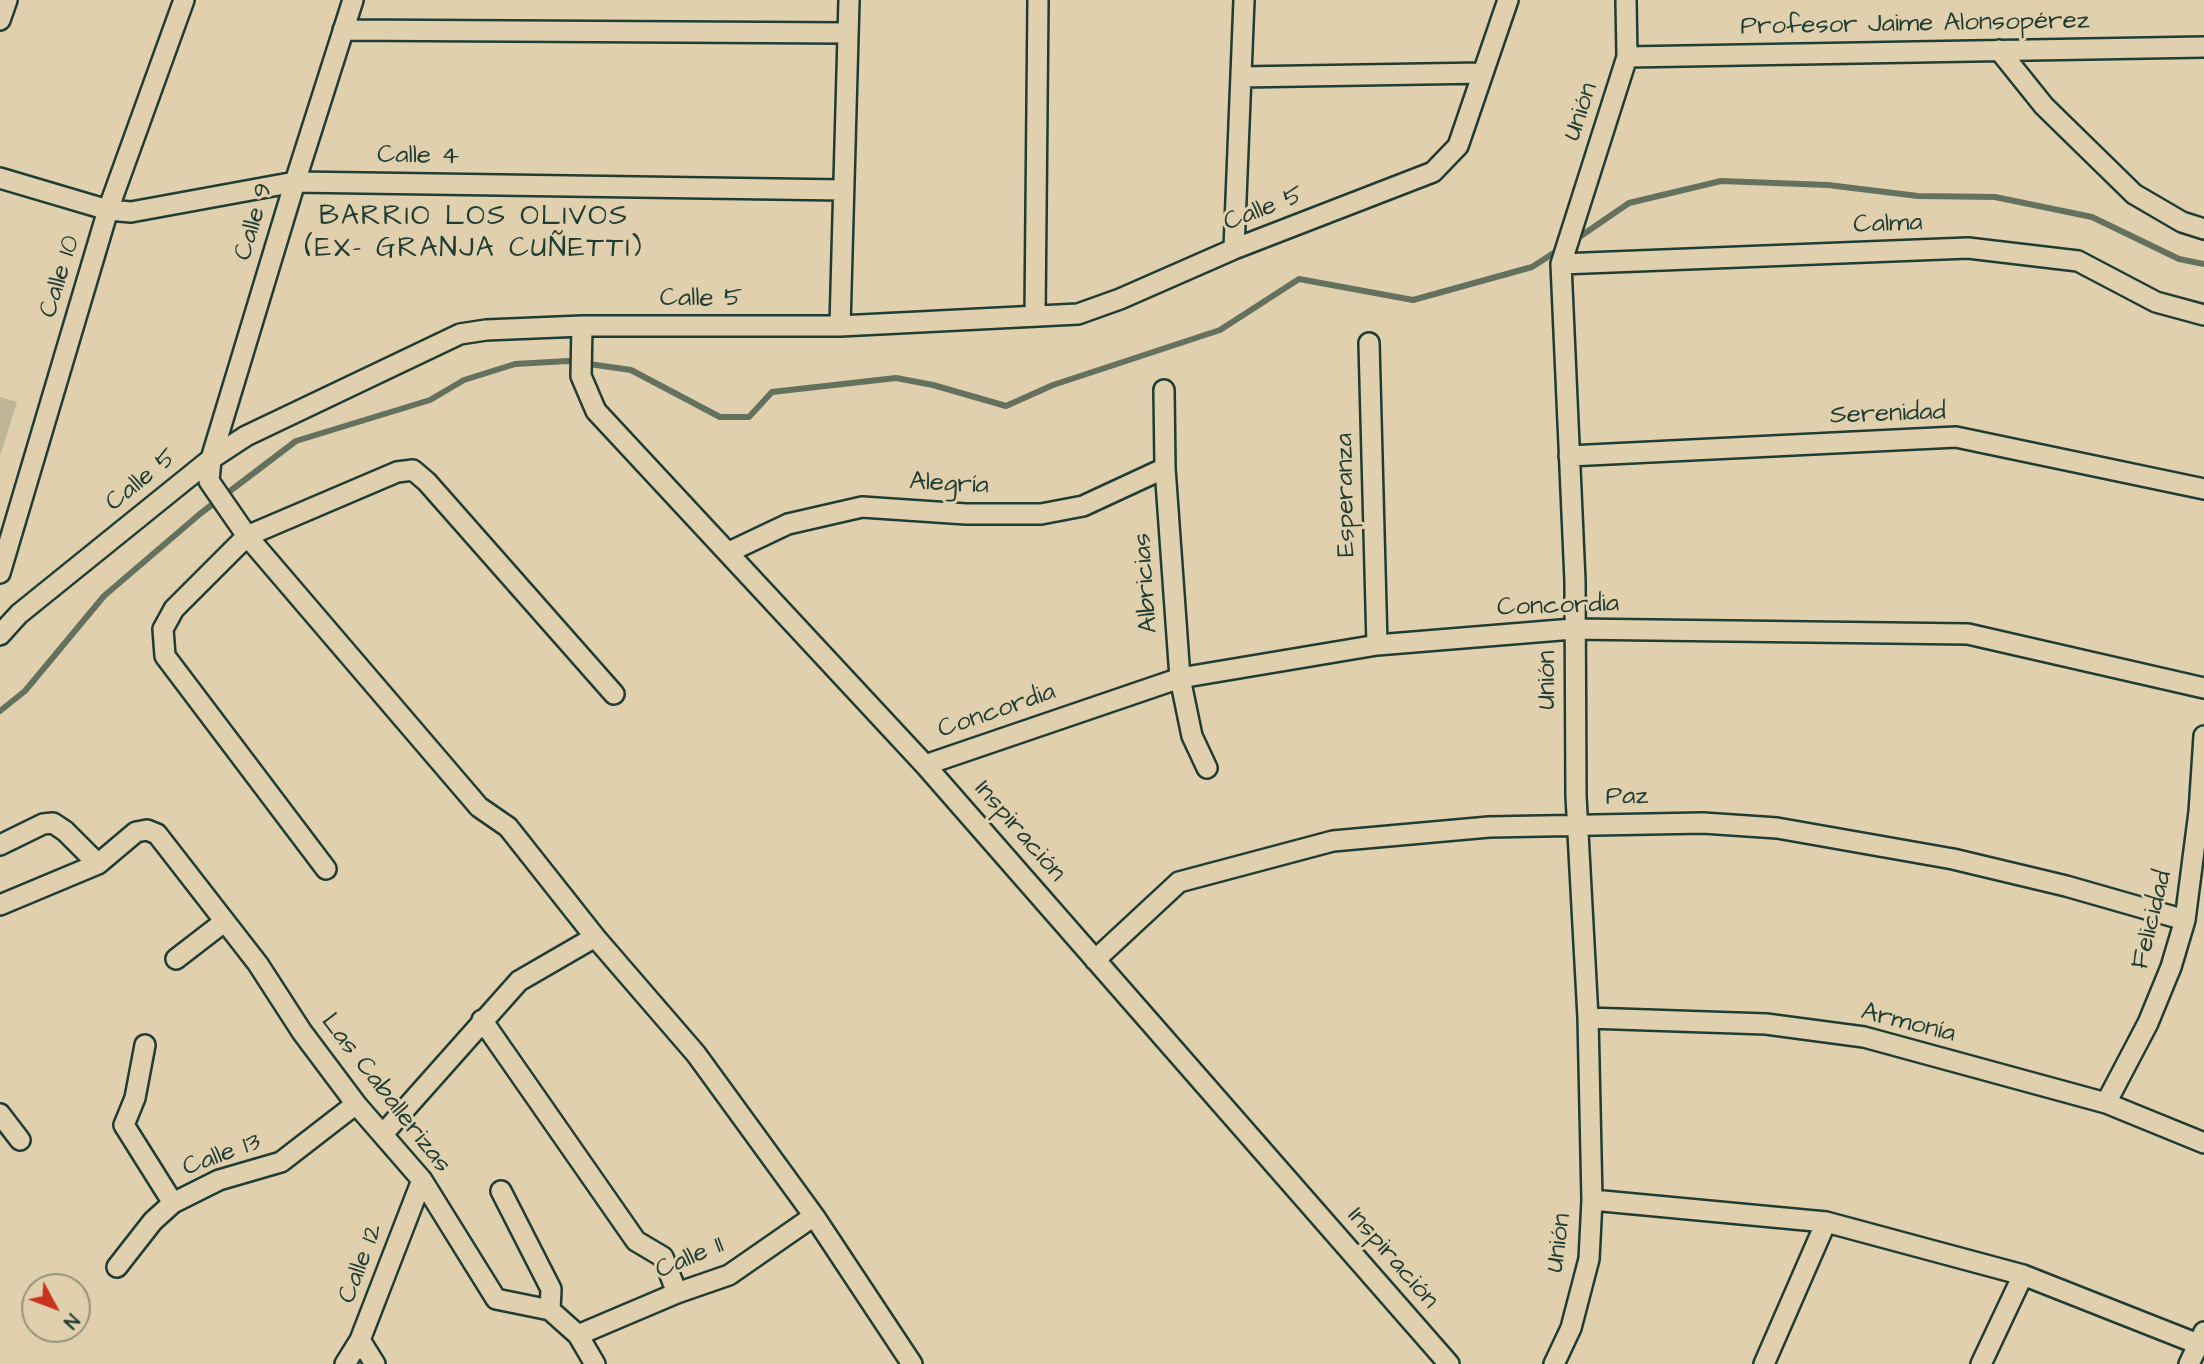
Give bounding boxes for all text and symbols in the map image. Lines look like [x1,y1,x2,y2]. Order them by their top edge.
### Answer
street label: Profesor Jaime Alonsopérez [1740,6,2090,44]
street label: Unión [1558,79,1606,145]
street label: Calle 4 [377,141,459,173]
street label: Calle 9 [229,180,281,264]
street label: Calle 5 [1220,181,1308,239]
district label: BARRIO LOS OLIVOS (EX- GRANJA CUÑETTI) [307,201,641,267]
street label: Calma [1853,208,1923,242]
street label: Calle 10 [34,232,88,322]
street label: Calle 5 [660,284,742,316]
street label: Serenidad [1829,397,1947,433]
street label: Esperanza [1330,433,1364,557]
street label: Calle 5 [100,443,184,519]
street label: Alegría [908,467,990,503]
street label: Albricias [1128,532,1166,634]
street label: Concordia [1497,589,1619,625]
street label: Unión [1533,650,1565,710]
street label: Concordia [934,677,1060,747]
street label: Inspiración [967,775,1071,889]
street label: Paz [1605,782,1649,814]
street label: Felicidad [2126,868,2180,972]
street label: Armonía [1858,997,1958,1051]
street label: Las Caballerizas [313,1008,457,1180]
street label: Calle 13 [179,1128,265,1184]
street label: Inspiración [1340,1202,1444,1316]
street label: Unión [1541,1212,1579,1274]
street label: Calle 12 [333,1220,391,1308]
street label: Calle 11 [651,1231,729,1287]
north arrow [21,1273,91,1343]
text: N [57,1307,85,1334]

